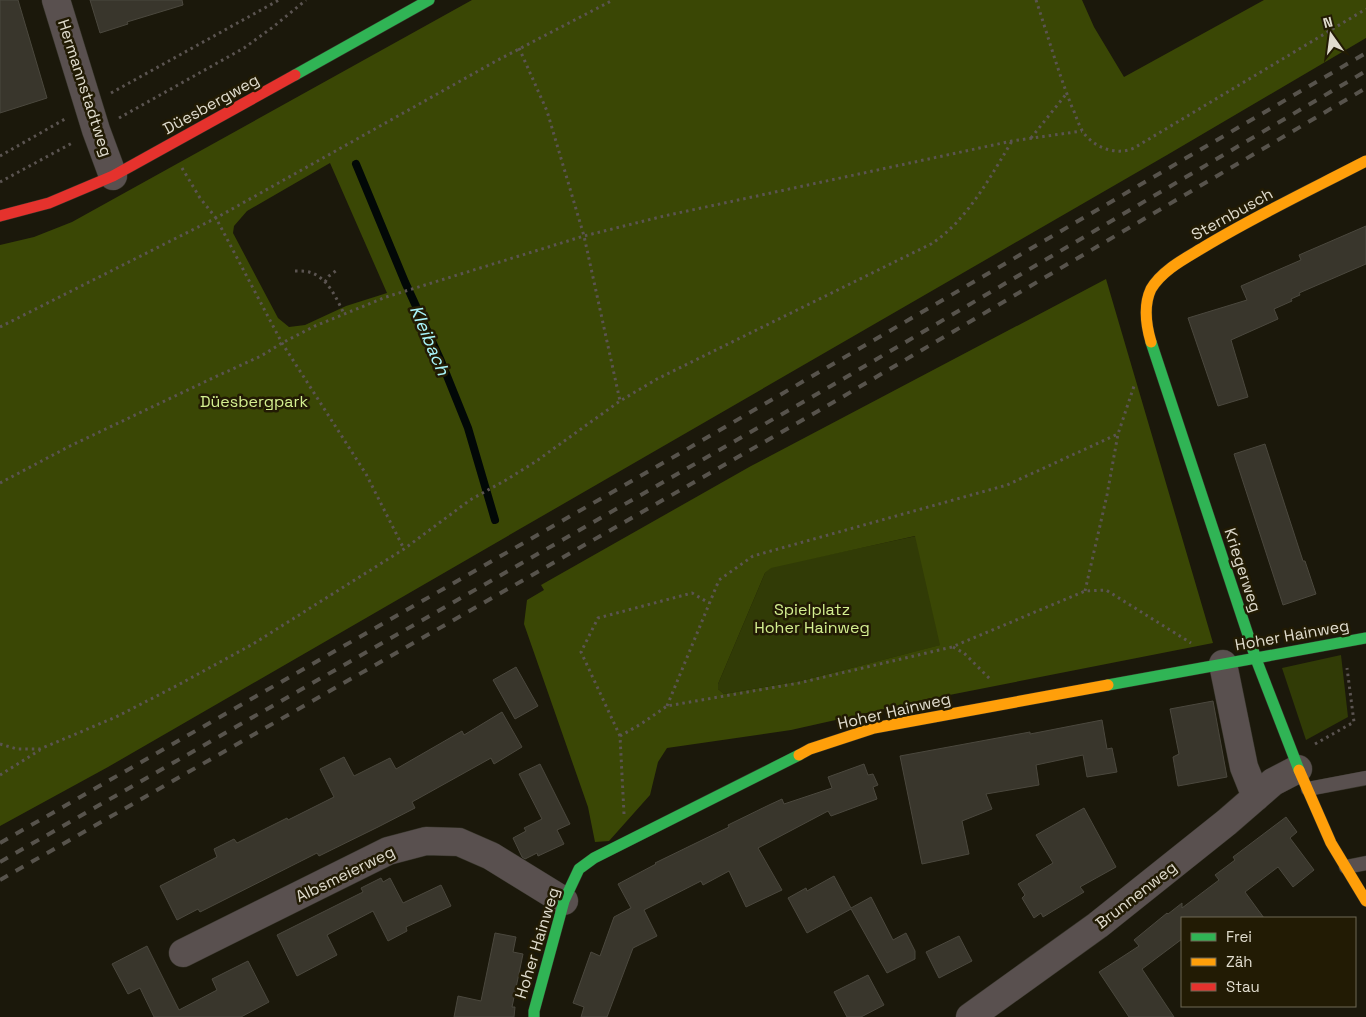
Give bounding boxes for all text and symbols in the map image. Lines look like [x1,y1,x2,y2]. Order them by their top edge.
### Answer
north arrow [1306,10,1356,60]
text: N [1321,13,1335,32]
street label: Hermannstadtweg [53,17,117,159]
street label: Düesbergweg [159,69,263,139]
street label: Sternbusch [1188,183,1276,245]
water label: Kleibach [405,301,455,379]
park label: Düesbergpark [200,391,309,412]
street label: Kriegerweg [1220,525,1266,615]
park label: Spielplatz Hoher Hainweg [754,599,870,638]
street label: Hoher Hainweg [1233,615,1351,655]
street label: Hoher Hainweg [835,688,953,734]
street label: Albsmeierweg [292,841,398,907]
street label: Brunnenweg [1091,857,1181,933]
street label: Hoher Hainweg [510,885,564,1001]
legend [1181,917,1356,1007]
text: Frei [1226,927,1252,946]
text: Zäh [1226,952,1252,971]
text: Stau [1226,977,1260,996]

